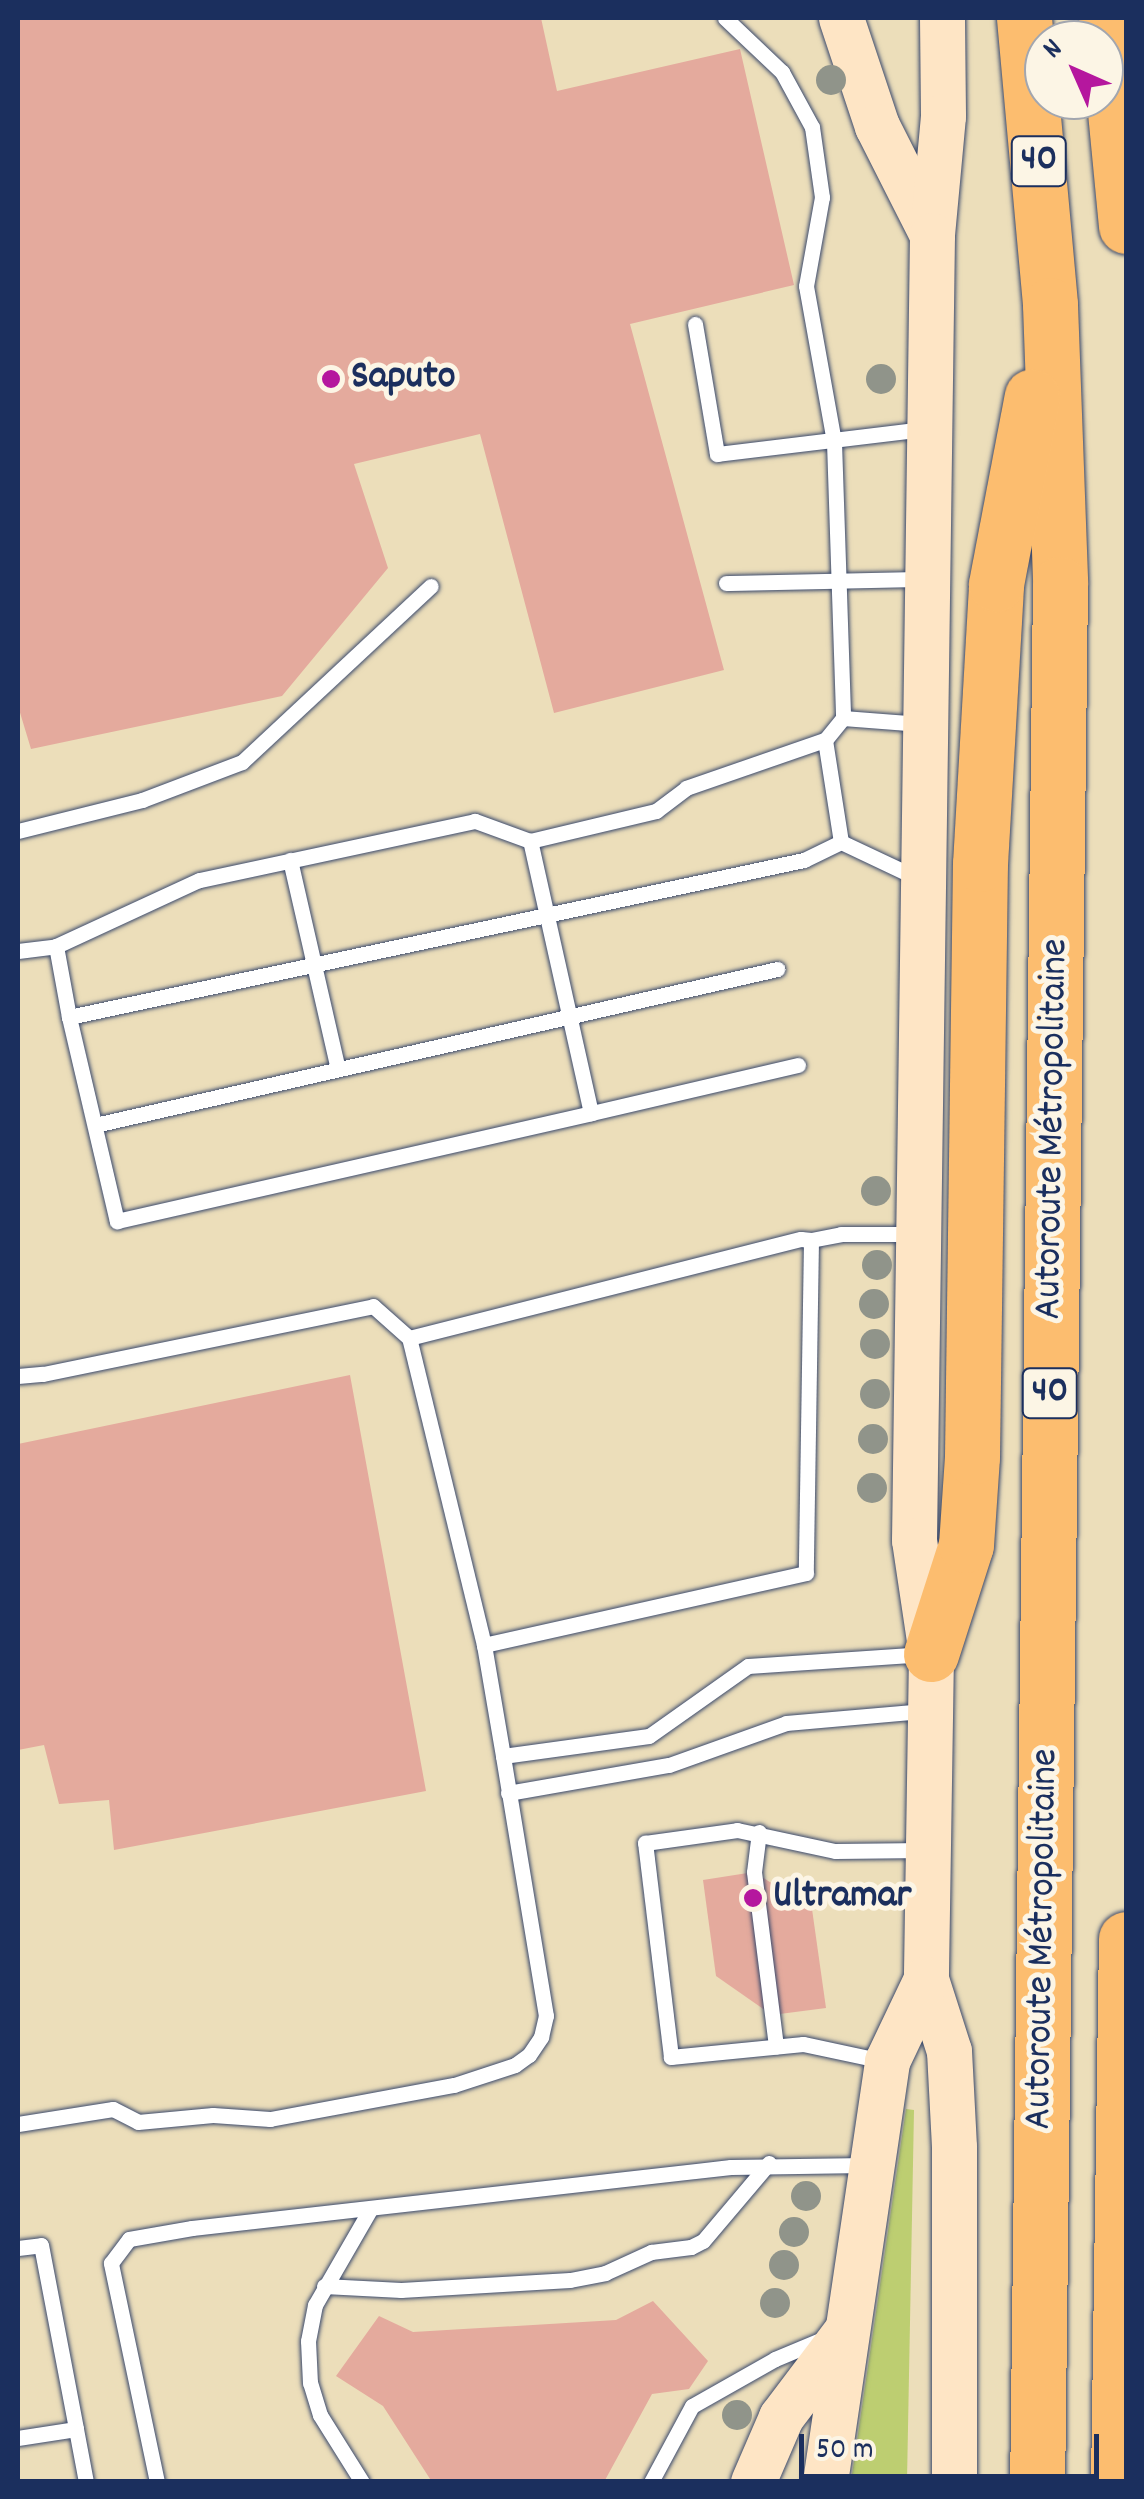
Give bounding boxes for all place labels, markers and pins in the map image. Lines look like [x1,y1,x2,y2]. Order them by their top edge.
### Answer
place label: Saputo [351,355,456,403]
marker: Saputo [320,368,342,390]
place label: Ultramar [773,1874,911,1922]
marker: Ultramar [742,1887,764,1909]

